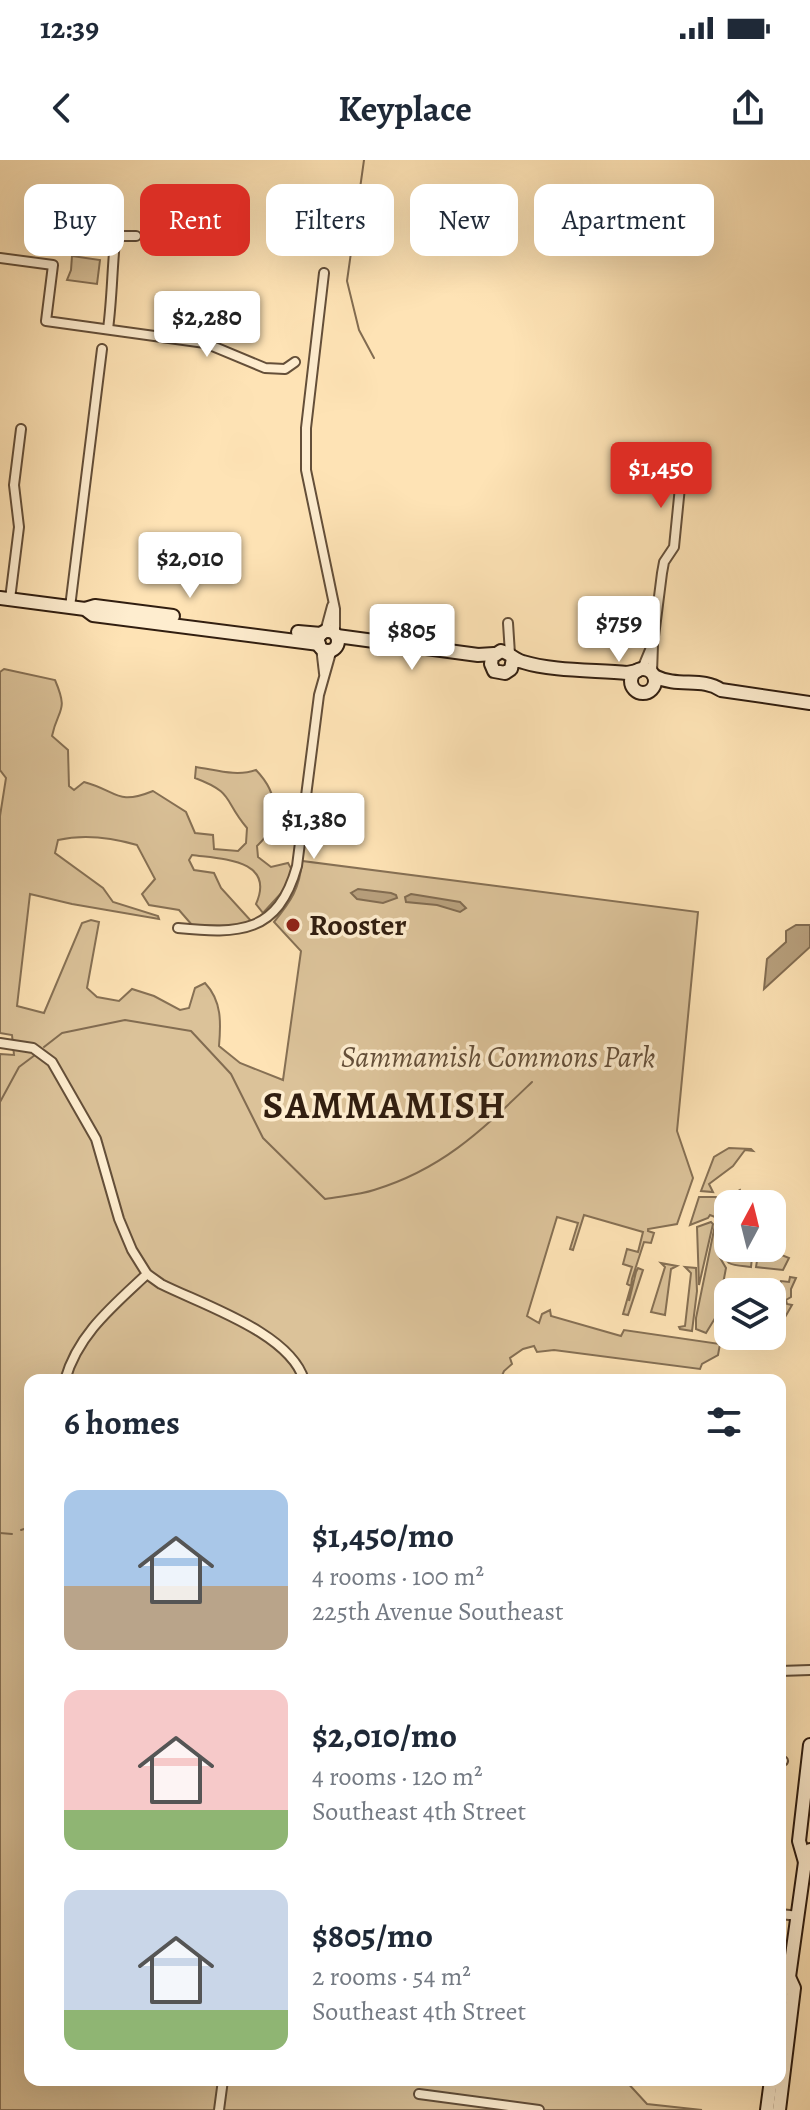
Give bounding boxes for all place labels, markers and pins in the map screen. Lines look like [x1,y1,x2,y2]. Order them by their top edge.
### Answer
pin: $2,280 [142,291,272,359]
pin: $1,450 [596,442,726,510]
pin: $2,010 [125,532,255,600]
pin: $759 [572,596,666,664]
pin: $805 [365,604,459,672]
pin: $1,380 [249,793,379,861]
place label: Rooster [309,905,407,945]
marker: Rooster [284,916,302,934]

